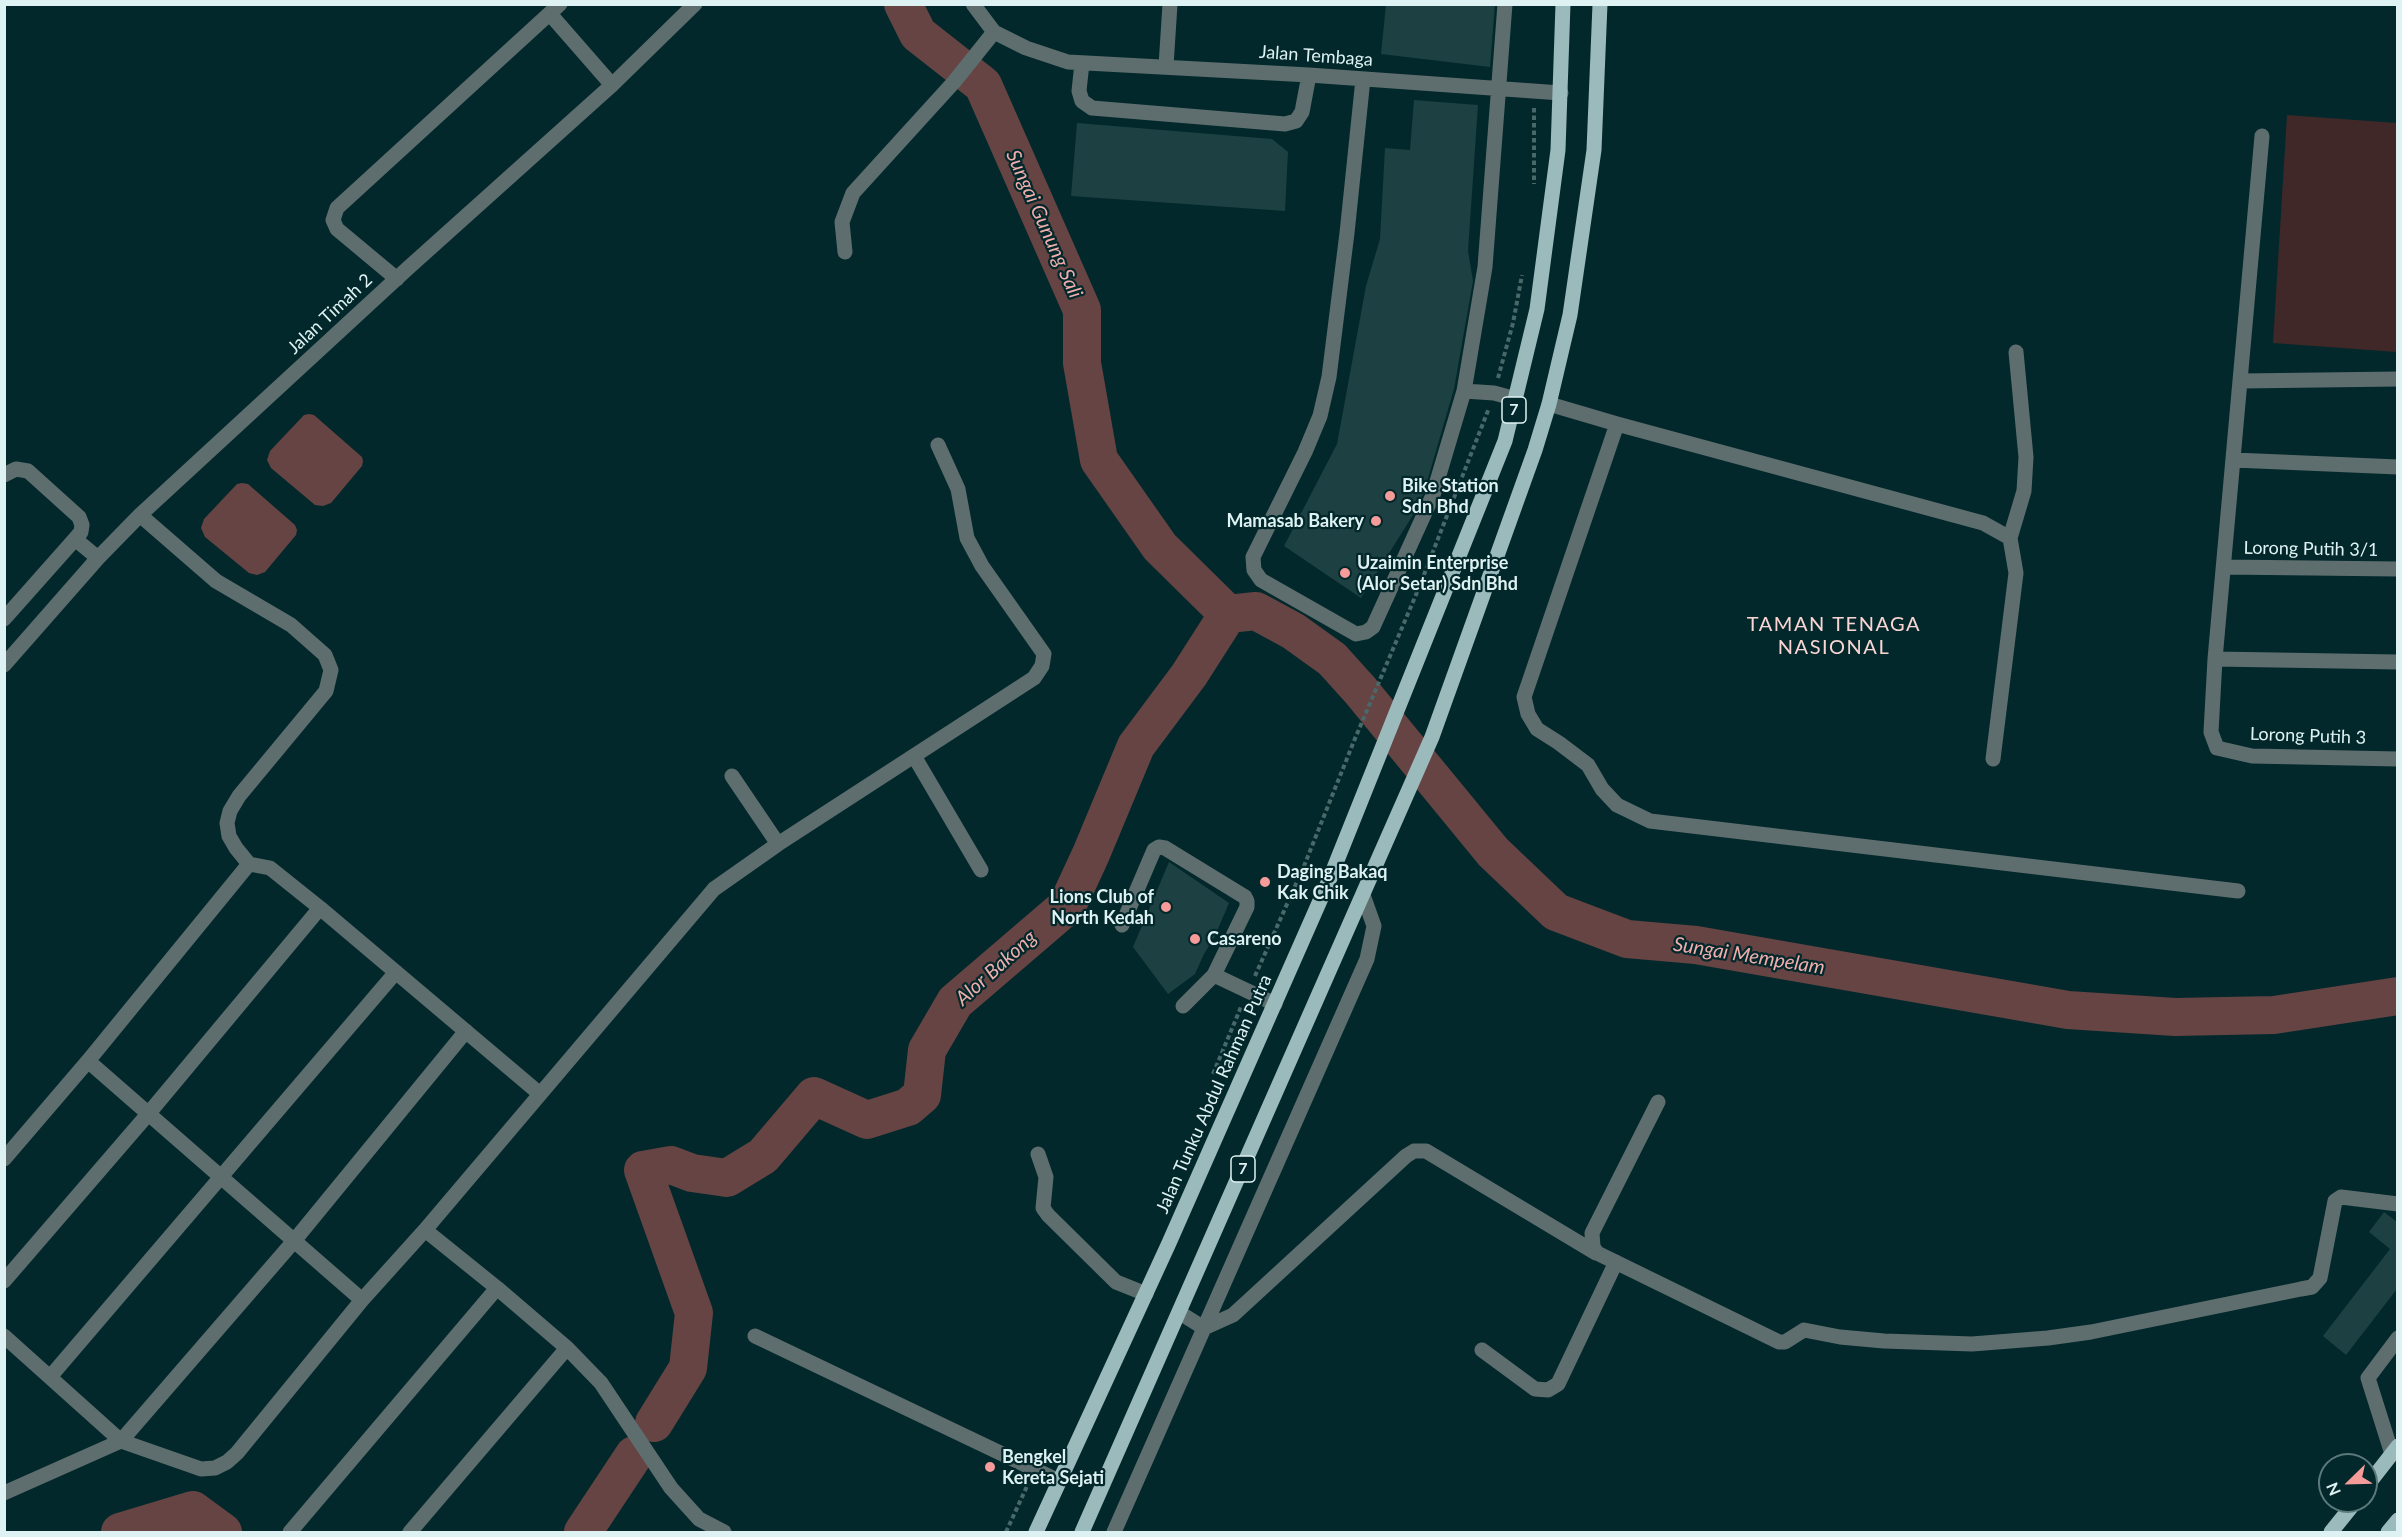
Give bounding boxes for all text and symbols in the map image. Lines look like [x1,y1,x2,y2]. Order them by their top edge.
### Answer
street label: Jalan Tembaga [1258,41,1374,71]
water label: Sungai Gunung Sali [1001,146,1087,302]
street label: Jalan Timah 2 [283,269,377,359]
road number: 7 [1502,397,1526,423]
place label: Bike Station Sdn Bhd [1402,475,1499,518]
marker: Bike Station Sdn Bhd [1383,489,1397,503]
place label: Mamasab Bakery [1226,510,1364,532]
marker: Mamasab Bakery [1369,514,1383,528]
street label: Lorong Putih 3/1 [2243,537,2379,561]
place label: Uzaimin Enterprise (Alor Setar) Sdn Bhd [1357,552,1518,594]
marker: Uzaimin Enterprise (Alor Setar) Sdn Bhd [1338,566,1352,580]
district label: TAMAN TENAGA NASIONAL [1747,613,1921,660]
street label: Lorong Putih 3 [2250,723,2366,749]
place label: Daging Bakaq Kak Chik [1277,861,1388,904]
marker: Daging Bakaq Kak Chik [1258,875,1272,889]
place label: Lions Club of North Kedah [1050,886,1154,928]
marker: Lions Club of North Kedah [1159,900,1173,914]
water label: Alor Bakong [951,925,1041,1011]
place label: Casareno [1207,928,1282,950]
marker: Casareno [1188,932,1202,946]
water label: Sungai Mempelam [1672,932,1826,980]
street label: Jalan Tunku Abdul Rahman Putra [1151,971,1277,1217]
road number: 7 [1231,1156,1255,1182]
place label: Bengkel Kereta Sejati [1002,1446,1104,1488]
north arrow [2318,1453,2378,1513]
marker: Bengkel Kereta Sejati [983,1460,997,1474]
text: N [2322,1480,2344,1499]

